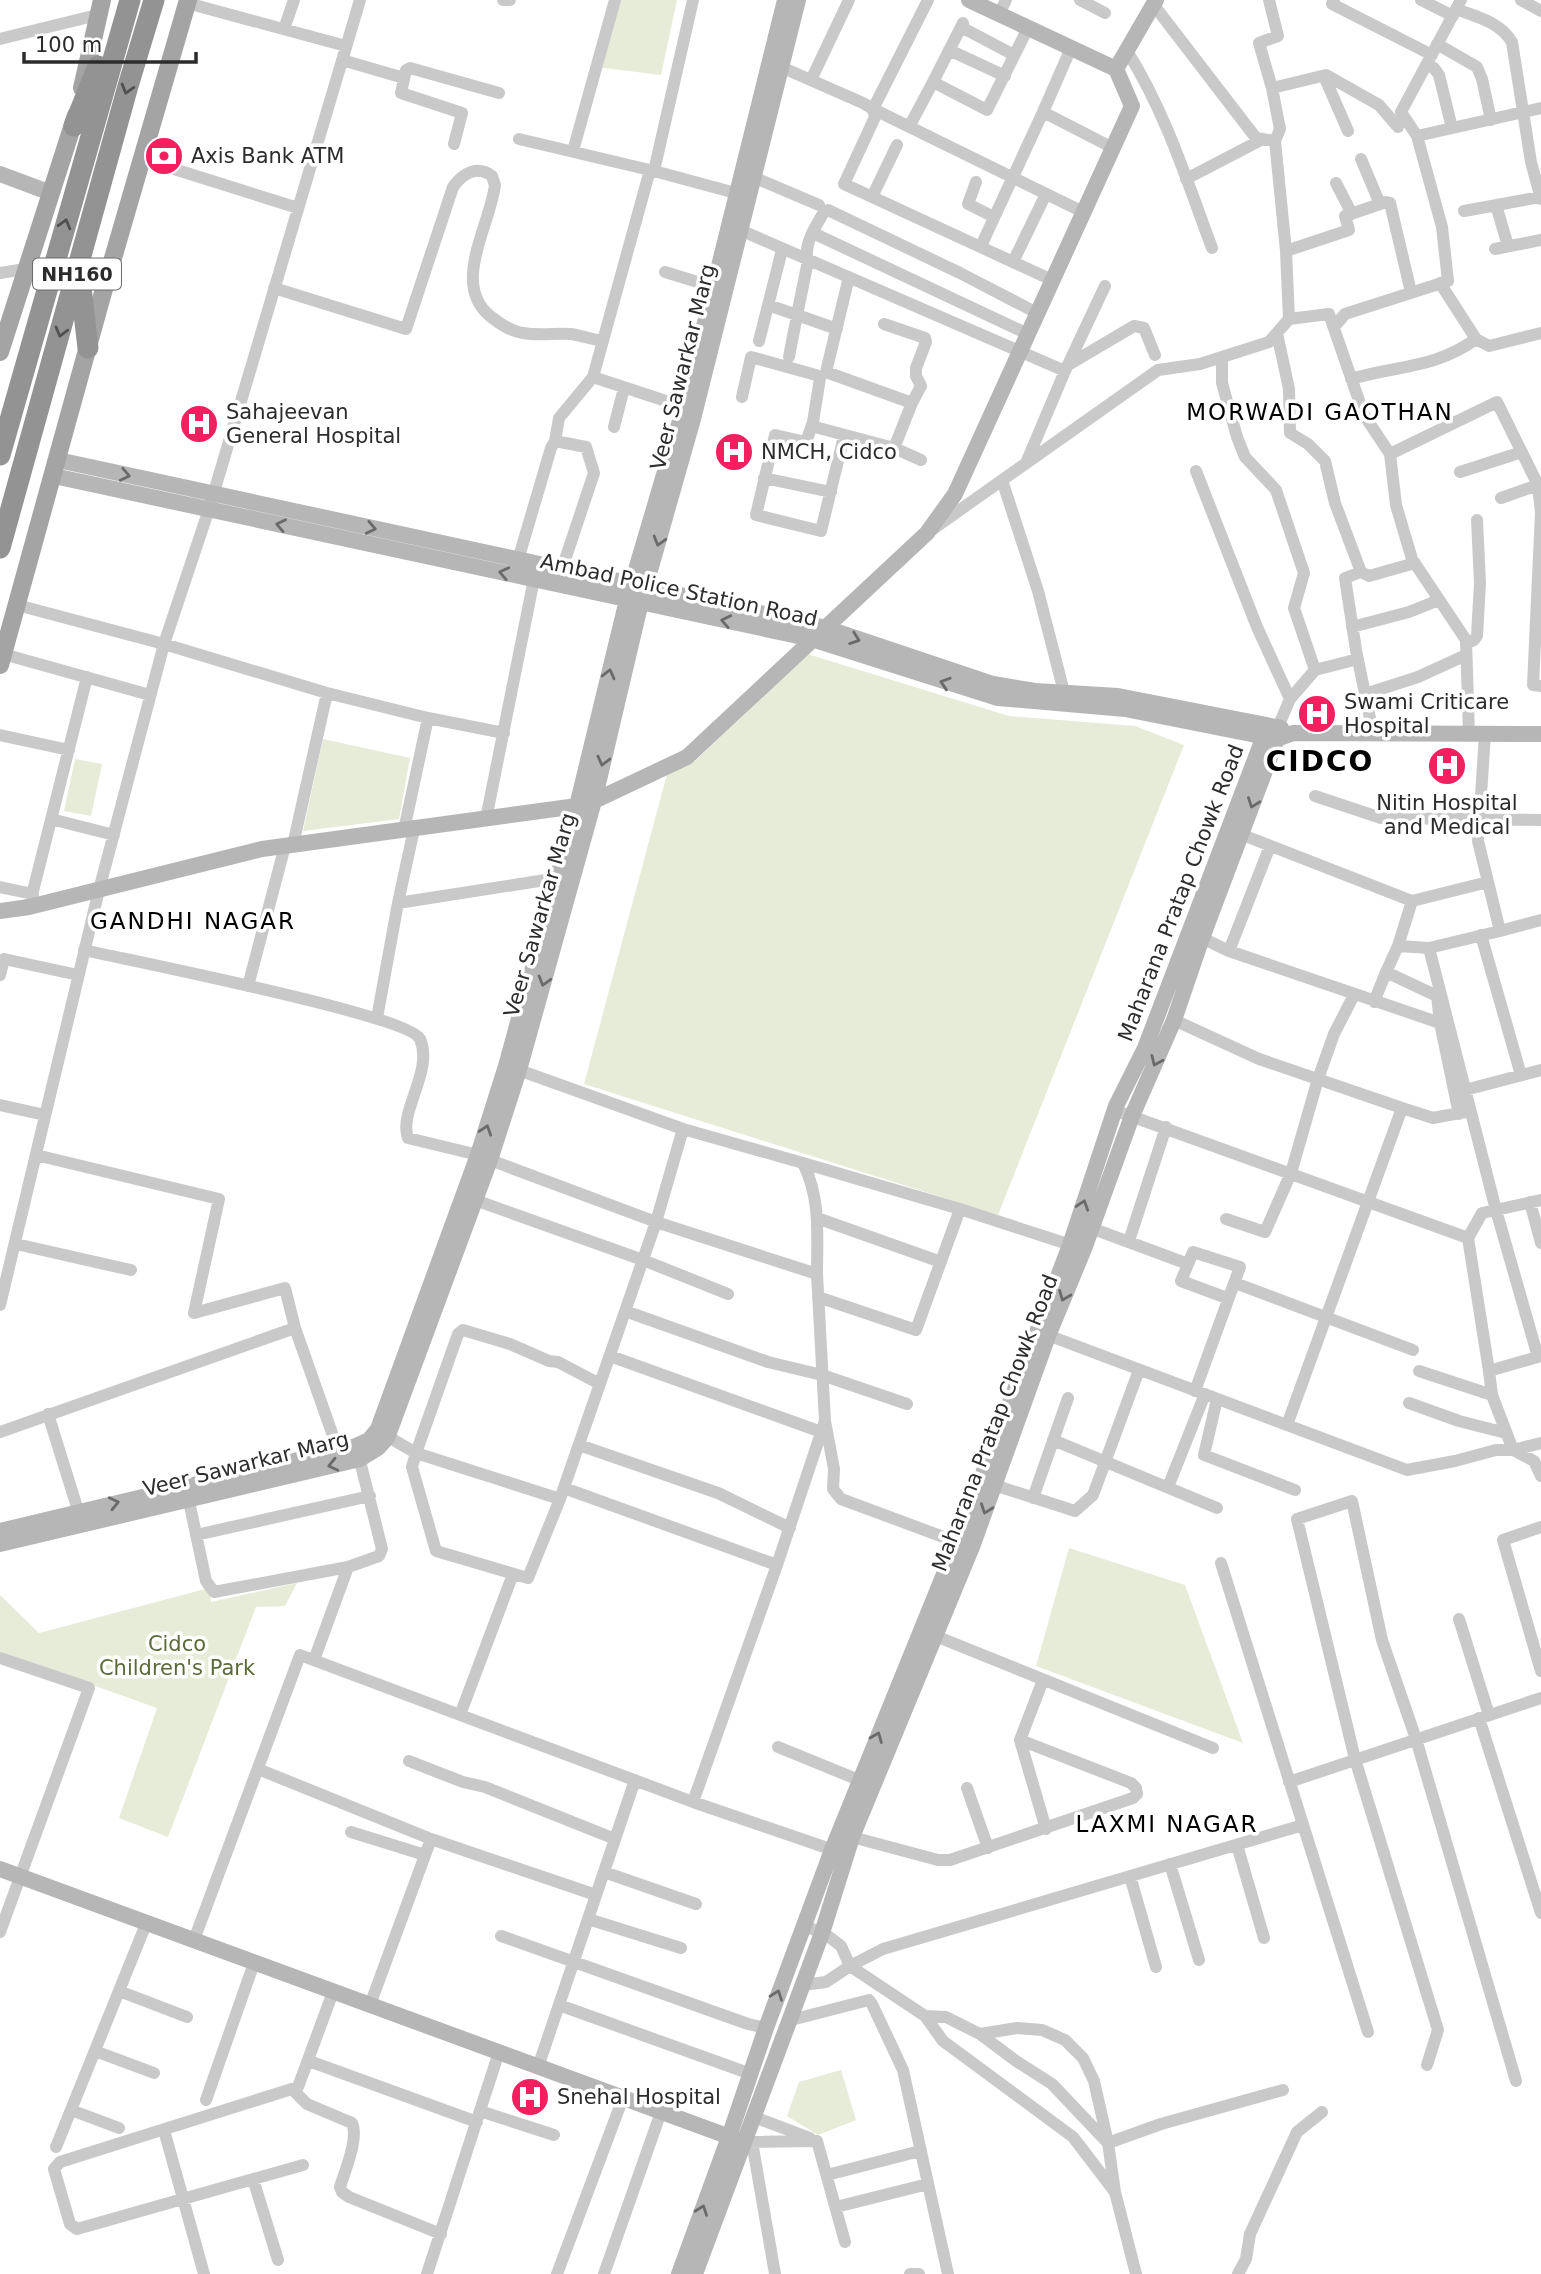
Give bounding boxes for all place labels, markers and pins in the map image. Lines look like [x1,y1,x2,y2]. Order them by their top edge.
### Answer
bank icon: Axis Bank ATM [143,135,185,177]
place label: Axis Bank ATM [191,144,344,168]
place label: Sahajeevan General Hospital [226,400,401,448]
hospital icon: Sahajeevan General Hospital [178,403,220,445]
hospital icon: NMCH, Cidco [713,431,755,473]
place label: NMCH, Cidco [761,440,897,464]
place label: Swami Criticare Hospital [1344,690,1509,738]
hospital icon: Swami Criticare Hospital [1296,693,1338,735]
hospital icon: Nitin Hospital and Medical [1426,745,1468,787]
place label: Nitin Hospital and Medical [1376,791,1518,839]
hospital icon: Snehal Hospital [509,2076,551,2118]
place label: Snehal Hospital [557,2085,721,2109]

